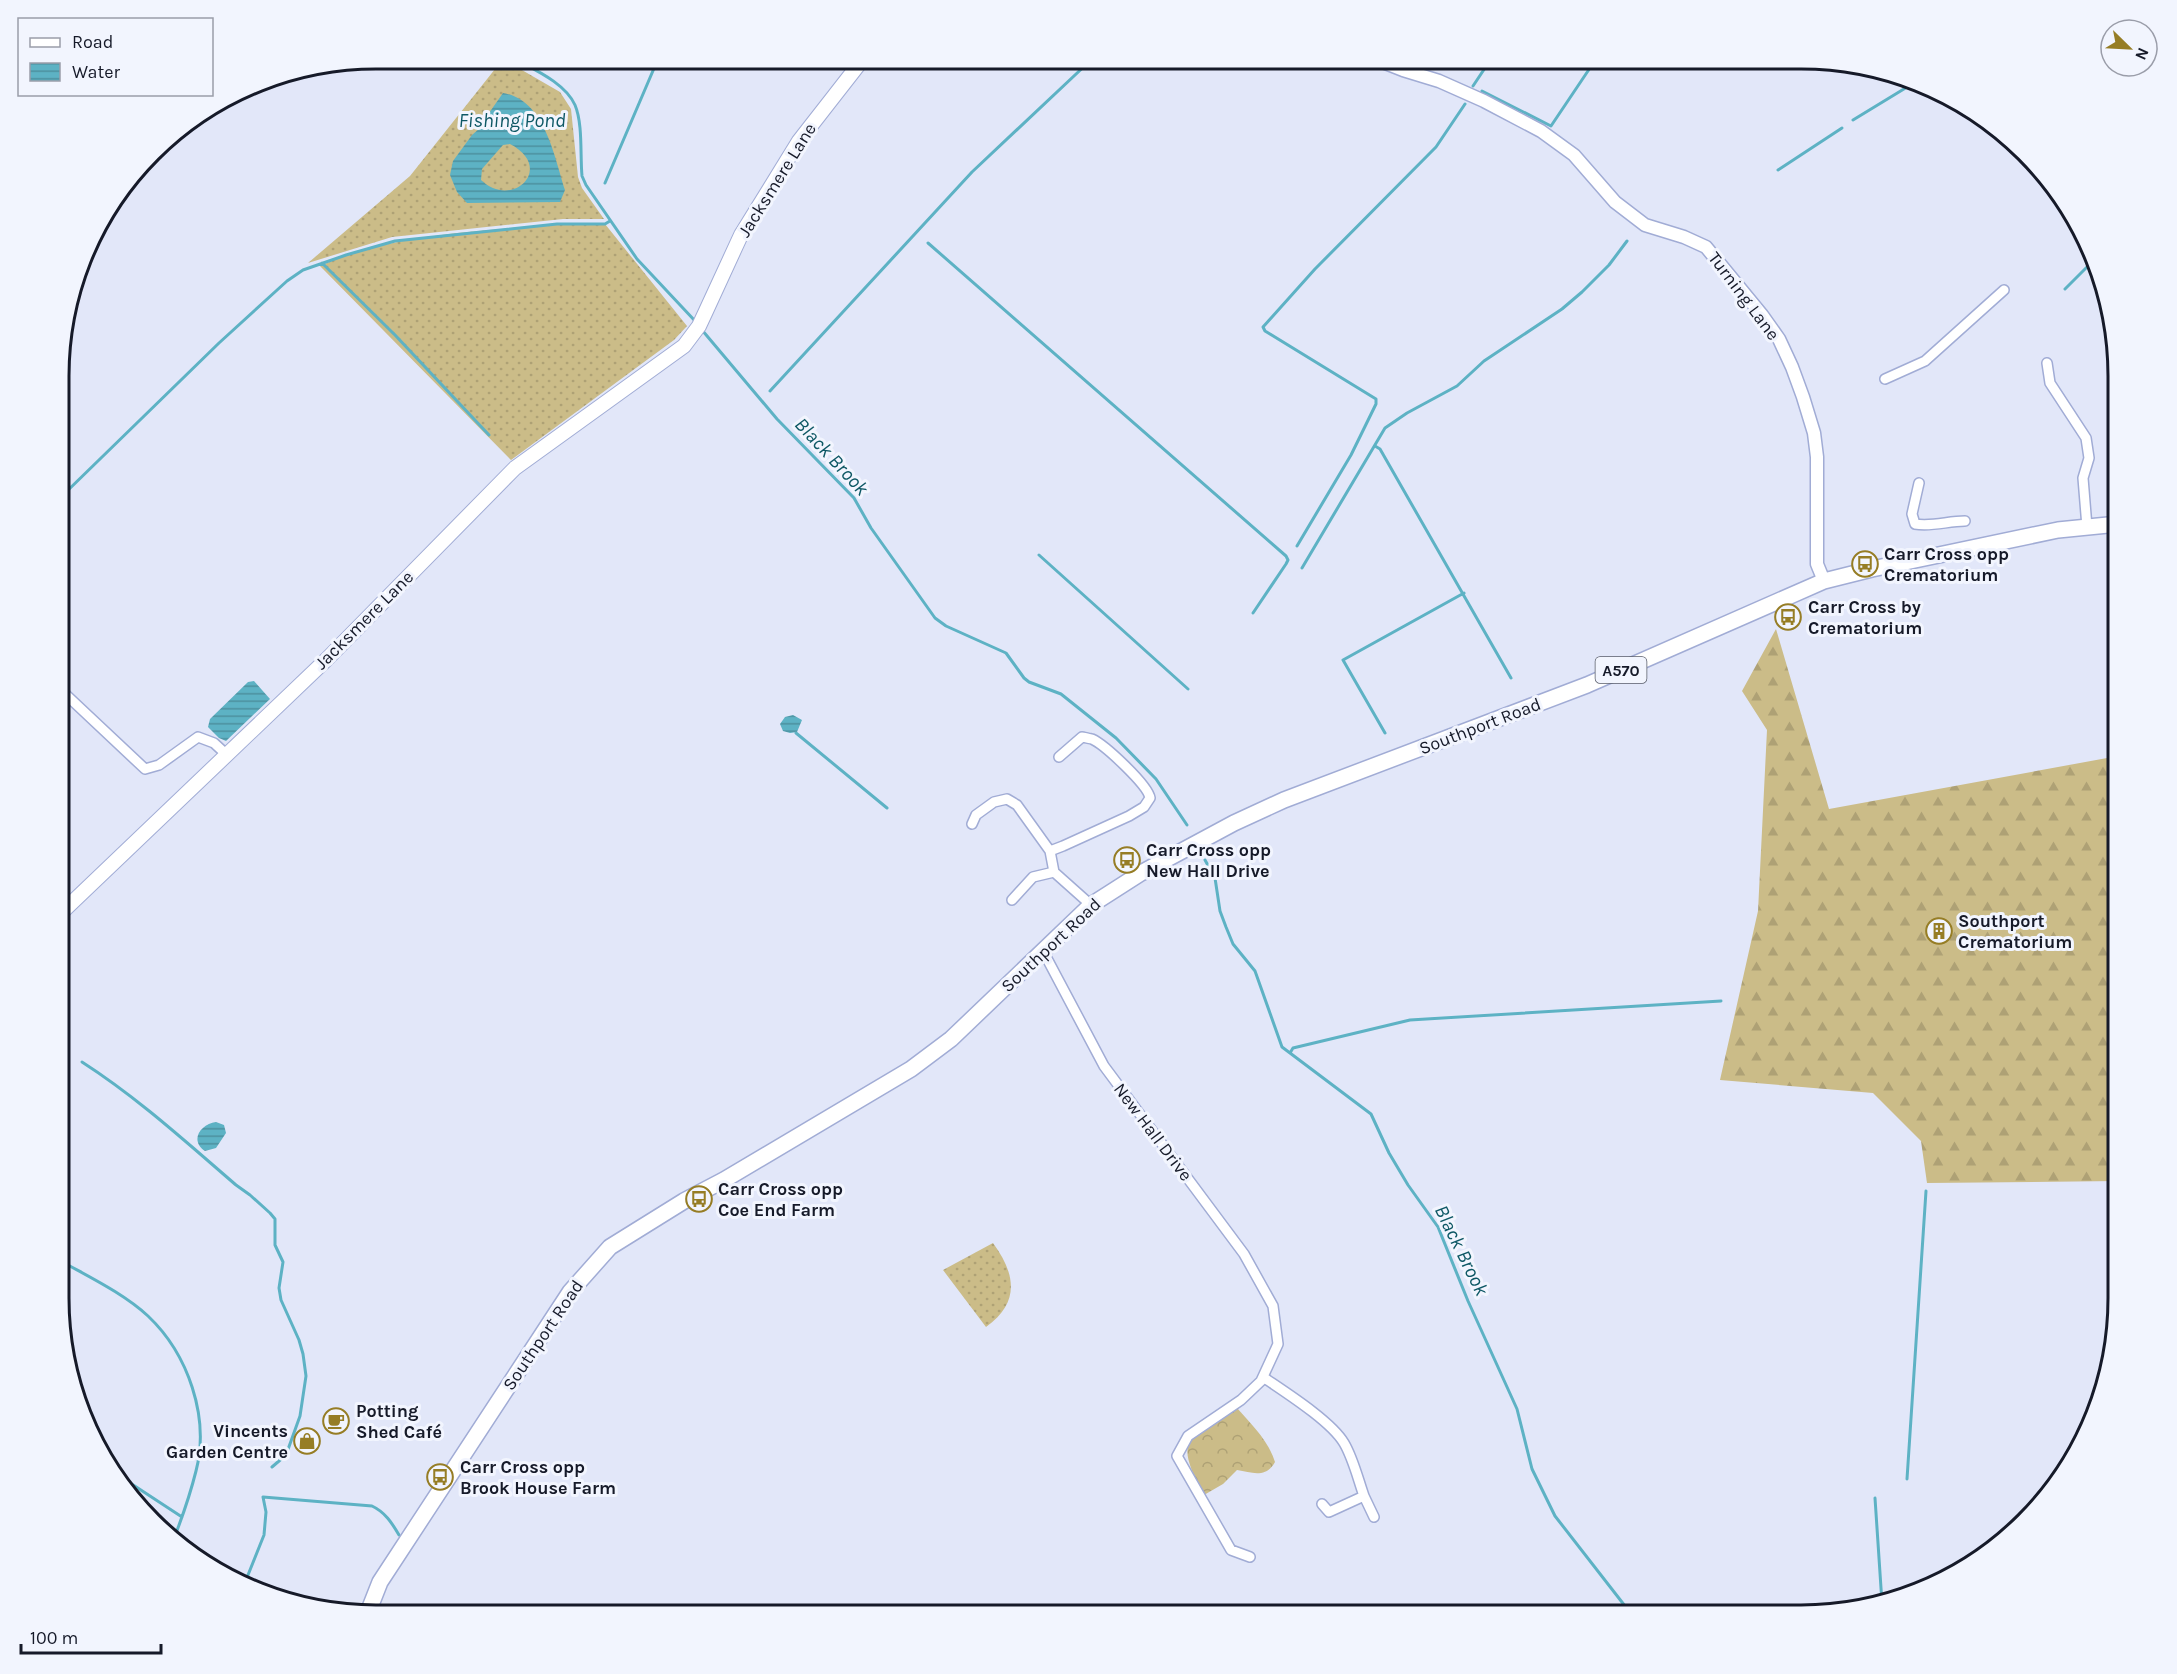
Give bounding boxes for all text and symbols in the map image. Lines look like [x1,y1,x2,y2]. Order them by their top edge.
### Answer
legend [18,18,213,96]
north arrow [2099,18,2159,78]
text: Road [72,31,113,53]
text: N [2131,45,2153,63]
text: Water [72,61,120,83]
water label: Fishing Pond [458,109,566,132]
street label: Jacksmere Lane [733,119,821,241]
street label: Turning Lane [1704,247,1784,345]
water label: Black Brook [790,413,874,501]
place label: Carr Cross opp Crematorium [1884,543,2009,586]
bus stop icon: Carr Cross opp Crematorium [1850,549,1880,579]
street label: Jacksmere Lane [310,566,418,674]
place label: Carr Cross by Crematorium [1808,596,1922,639]
bus stop icon: Carr Cross by Crematorium [1773,602,1803,632]
road number: A570 [1596,657,1646,683]
street label: Southport Road [1416,693,1544,759]
place label: Carr Cross opp New Hall Drive [1146,839,1271,882]
bus stop icon: Carr Cross opp New Hall Drive [1112,845,1142,875]
street label: Southport Road [996,893,1106,997]
place label: Southport Crematorium [1958,910,2072,953]
building icon: Southport Crematorium [1924,916,1954,946]
street label: New Hall Drive [1109,1079,1197,1185]
place label: Carr Cross opp Coe End Farm [718,1178,843,1221]
bus stop icon: Carr Cross opp Coe End Farm [684,1184,714,1214]
water label: Black Brook [1430,1201,1494,1300]
street label: Southport Road [498,1276,588,1394]
place label: Potting Shed Café [356,1400,442,1443]
cafe icon: Potting Shed Café [321,1406,351,1436]
place label: Vincents Garden Centre [166,1420,288,1463]
shop icon: Vincents Garden Centre [292,1426,322,1456]
place label: Carr Cross opp Brook House Farm [460,1456,616,1499]
bus stop icon: Carr Cross opp Brook House Farm [425,1462,455,1492]
scale bar [21,1617,160,1655]
text: 100 m [30,1627,78,1649]

